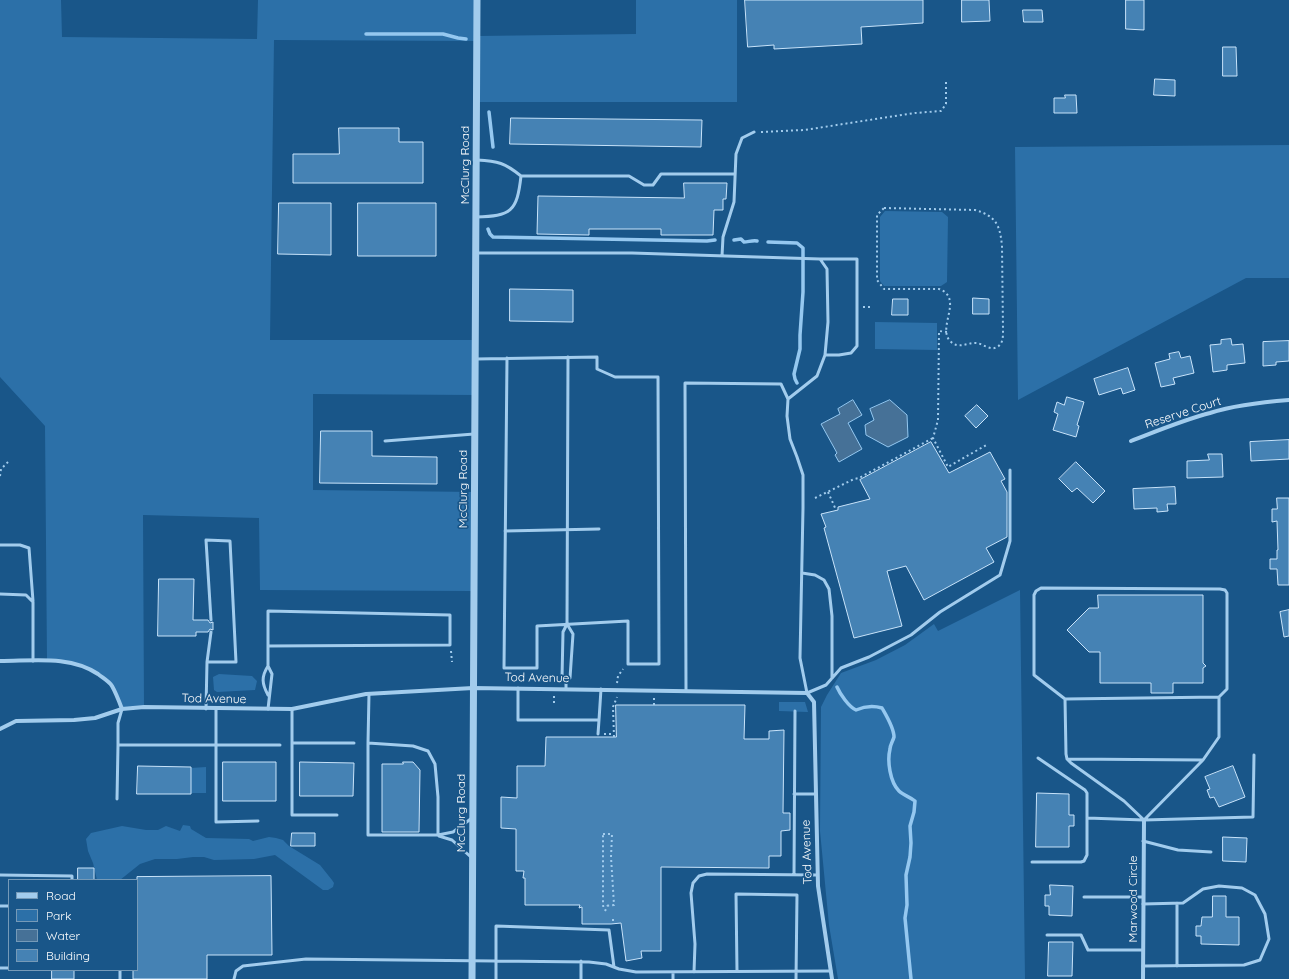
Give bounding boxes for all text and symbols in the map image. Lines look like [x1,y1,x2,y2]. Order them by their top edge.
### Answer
street label: McClurg Road [458,126,472,204]
street label: Reserve Court [1143,394,1223,432]
street label: McClurg Road [456,450,470,528]
street label: Tod Avenue [505,670,569,686]
street label: Tod Avenue [182,691,246,707]
street label: McClurg Road [454,774,468,852]
street label: Tod Avenue [799,819,815,885]
street label: Marwood Circle [1126,856,1140,942]
legend [8,879,138,971]
text: Road [46,888,76,903]
text: Park [46,908,71,923]
text: Water [46,928,80,943]
text: Building [46,948,90,963]

